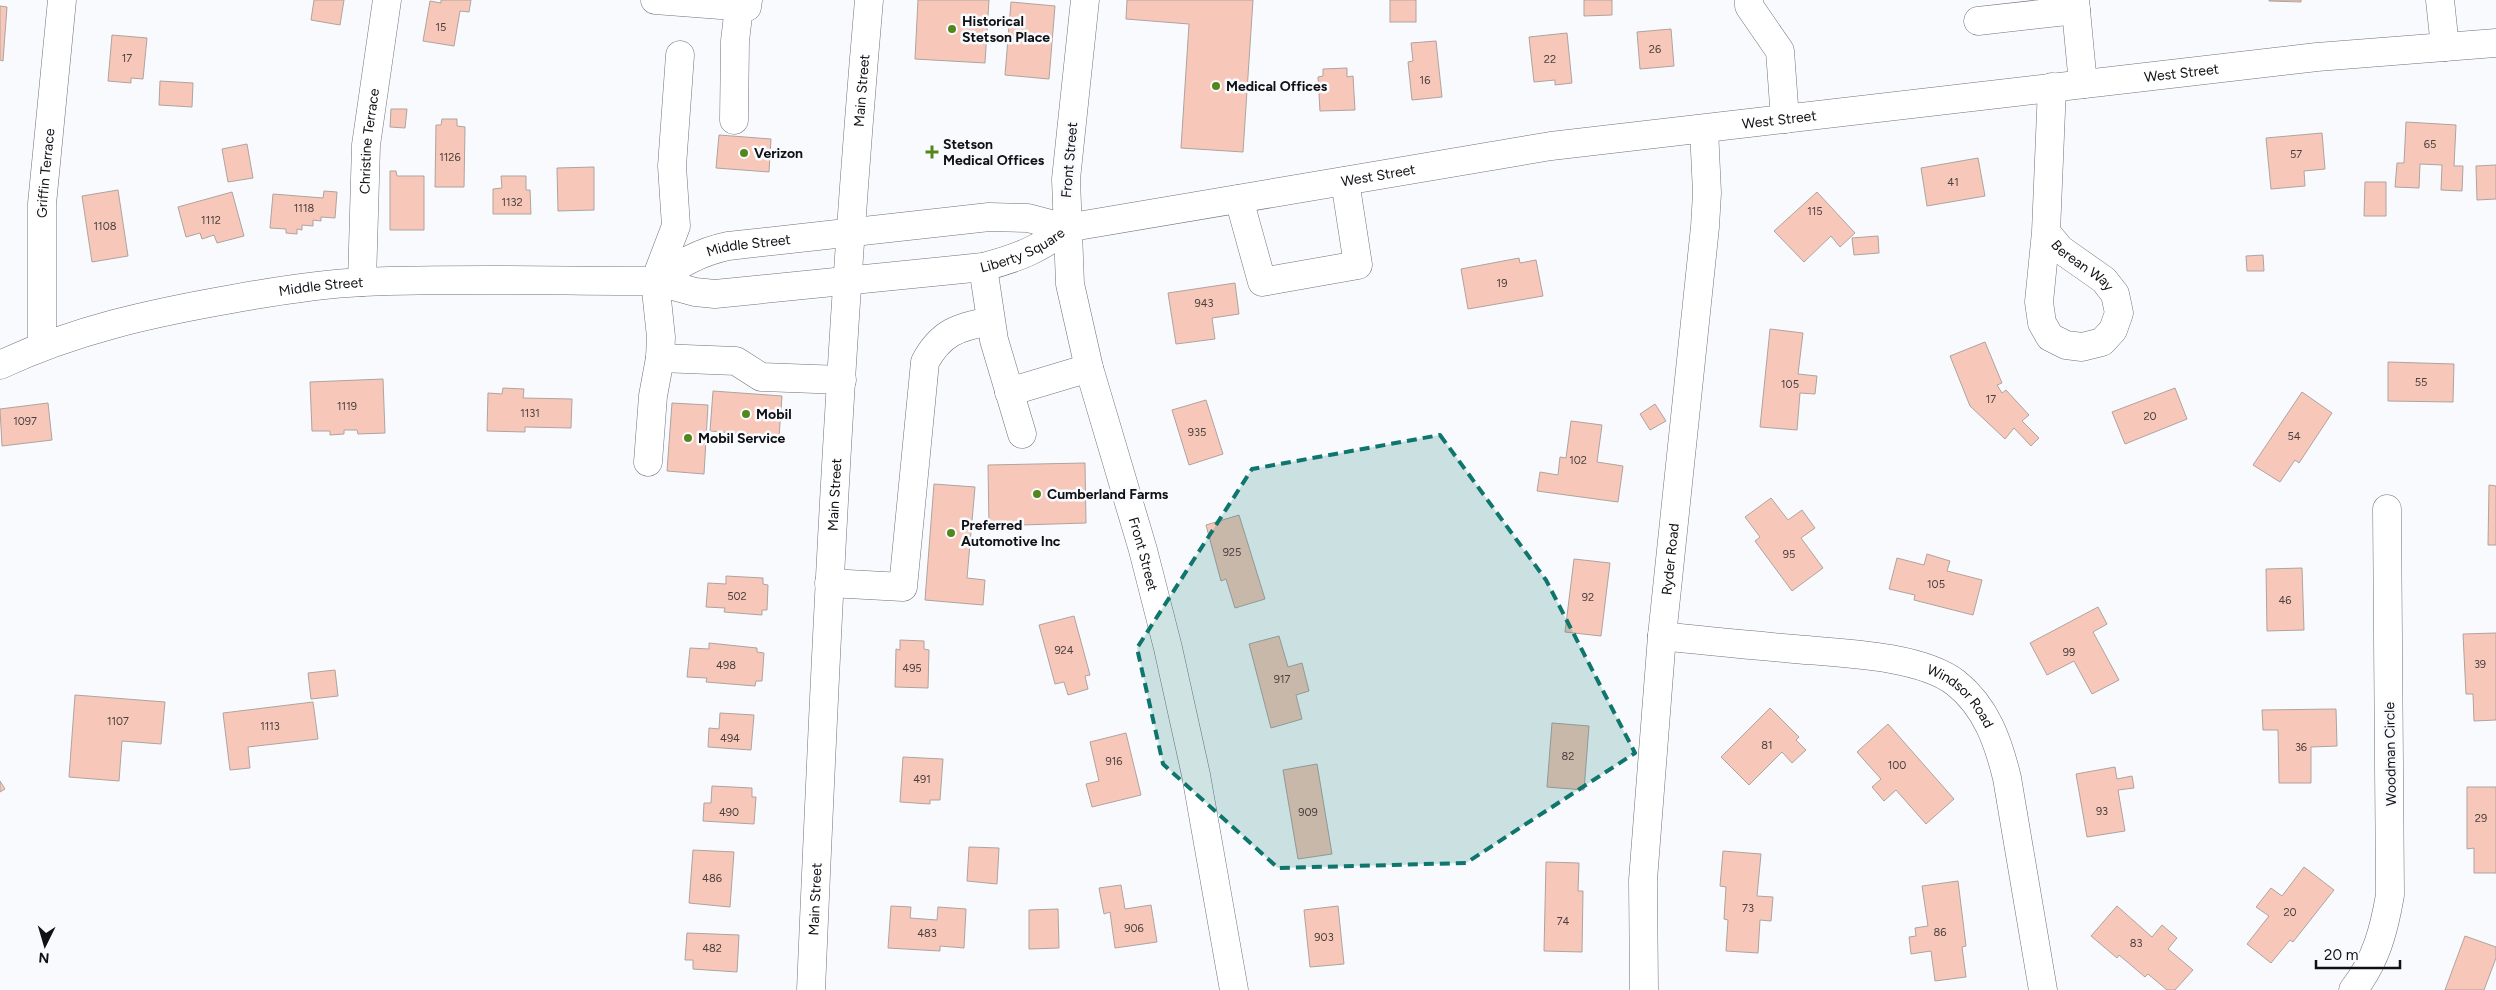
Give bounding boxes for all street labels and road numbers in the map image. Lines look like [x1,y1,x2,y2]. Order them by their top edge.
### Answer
street label: Main Street [851,54,873,127]
street label: West Street [2143,60,2220,86]
street label: Christine Terrace [357,87,383,194]
street label: West Street [1741,107,1817,133]
street label: Front Street [1058,121,1081,199]
street label: Griffin Terrace [34,127,58,218]
street label: West Street [1340,161,1417,190]
street label: Liberty Square [978,224,1069,276]
street label: Middle Street [704,231,792,261]
street label: Berean Way [2047,237,2118,295]
street label: Middle Street [278,274,364,300]
street label: Main Street [824,458,845,531]
street label: Front Street [1125,515,1161,593]
street label: Ryder Road [1658,522,1683,596]
street label: Windsor Road [1925,661,1997,731]
street label: Woodman Circle [2381,701,2400,806]
street label: Main Street [805,862,825,936]

